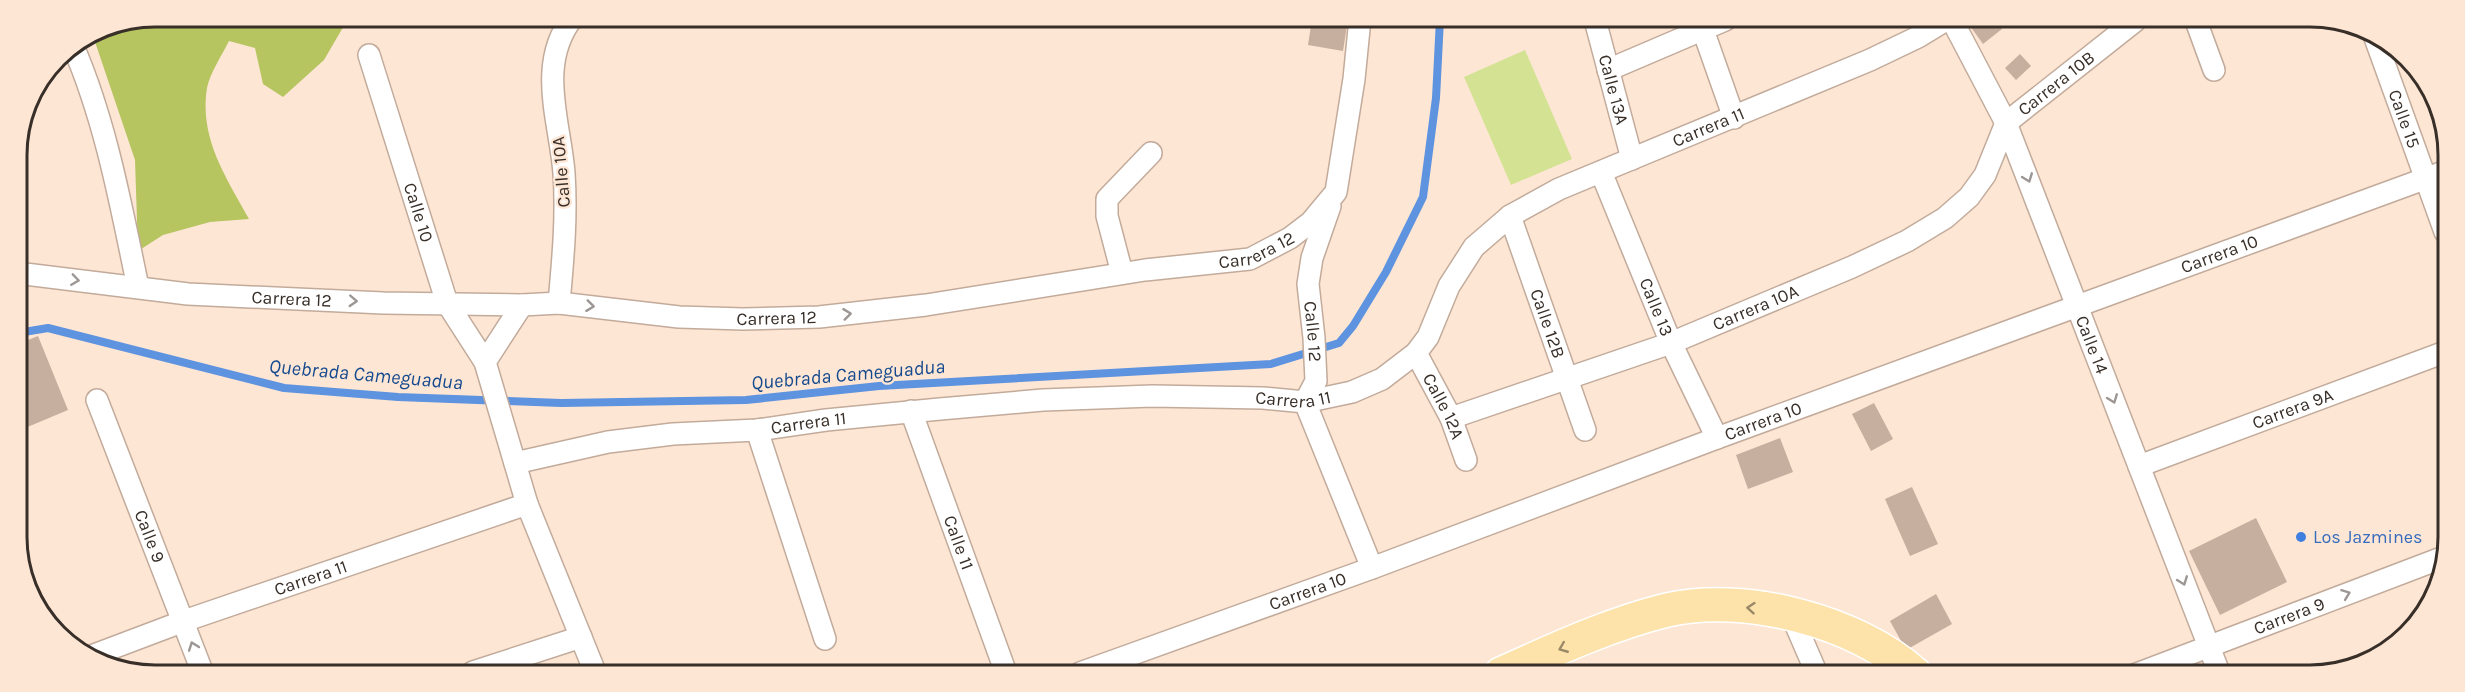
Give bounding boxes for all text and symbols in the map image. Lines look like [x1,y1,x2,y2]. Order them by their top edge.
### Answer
street label: Carrera 10B [2013,46,2099,120]
street label: Calle 13A [1594,52,1633,127]
street label: Calle 15 [2384,87,2425,151]
street label: Carrera 11 [1669,102,1748,152]
street label: Calle 10A [547,135,575,209]
one-way arrow [2020,172,2033,182]
street label: Calle 10 [399,180,438,245]
street label: Carrera 12 [1217,227,1298,273]
street label: Carrera 10 [2178,230,2261,278]
one-way arrow [71,274,80,286]
street label: Calle 13 [1635,275,1678,340]
street label: Carrera 10A [1709,280,1802,335]
street label: Carrera 12 [251,286,332,312]
street label: Calle 12B [1525,286,1570,361]
one-way arrow [349,295,358,308]
one-way arrow [585,299,595,312]
street label: Calle 12 [1299,300,1326,362]
street label: Carrera 12 [736,306,817,330]
one-way arrow [843,308,852,321]
street label: Calle 14 [2071,312,2113,377]
water label: Quebrada Cameguadua [268,355,464,394]
water label: Quebrada Cameguadua [750,355,946,394]
street label: Calle 12A [1418,369,1469,442]
street label: Carrera 9A [2249,384,2336,434]
street label: Carrera 11 [1255,386,1333,413]
one-way arrow [2106,393,2118,404]
street label: Carrera 10 [1721,397,1805,445]
street label: Carrera 11 [769,407,847,439]
street label: Calle 9 [130,507,170,566]
street label: Calle 11 [939,512,979,573]
place label: Los Jazmines [2313,526,2422,548]
marker: Los Jazmines [2294,530,2308,544]
street label: Carrera 11 [271,555,350,600]
street label: Carrera 10 [1266,567,1349,615]
one-way arrow [2176,575,2189,585]
one-way arrow [2340,589,2350,602]
street label: Carrera 9 [2250,592,2328,639]
one-way arrow [1746,602,1755,615]
one-way arrow [187,641,200,652]
one-way arrow [1558,641,1569,653]

